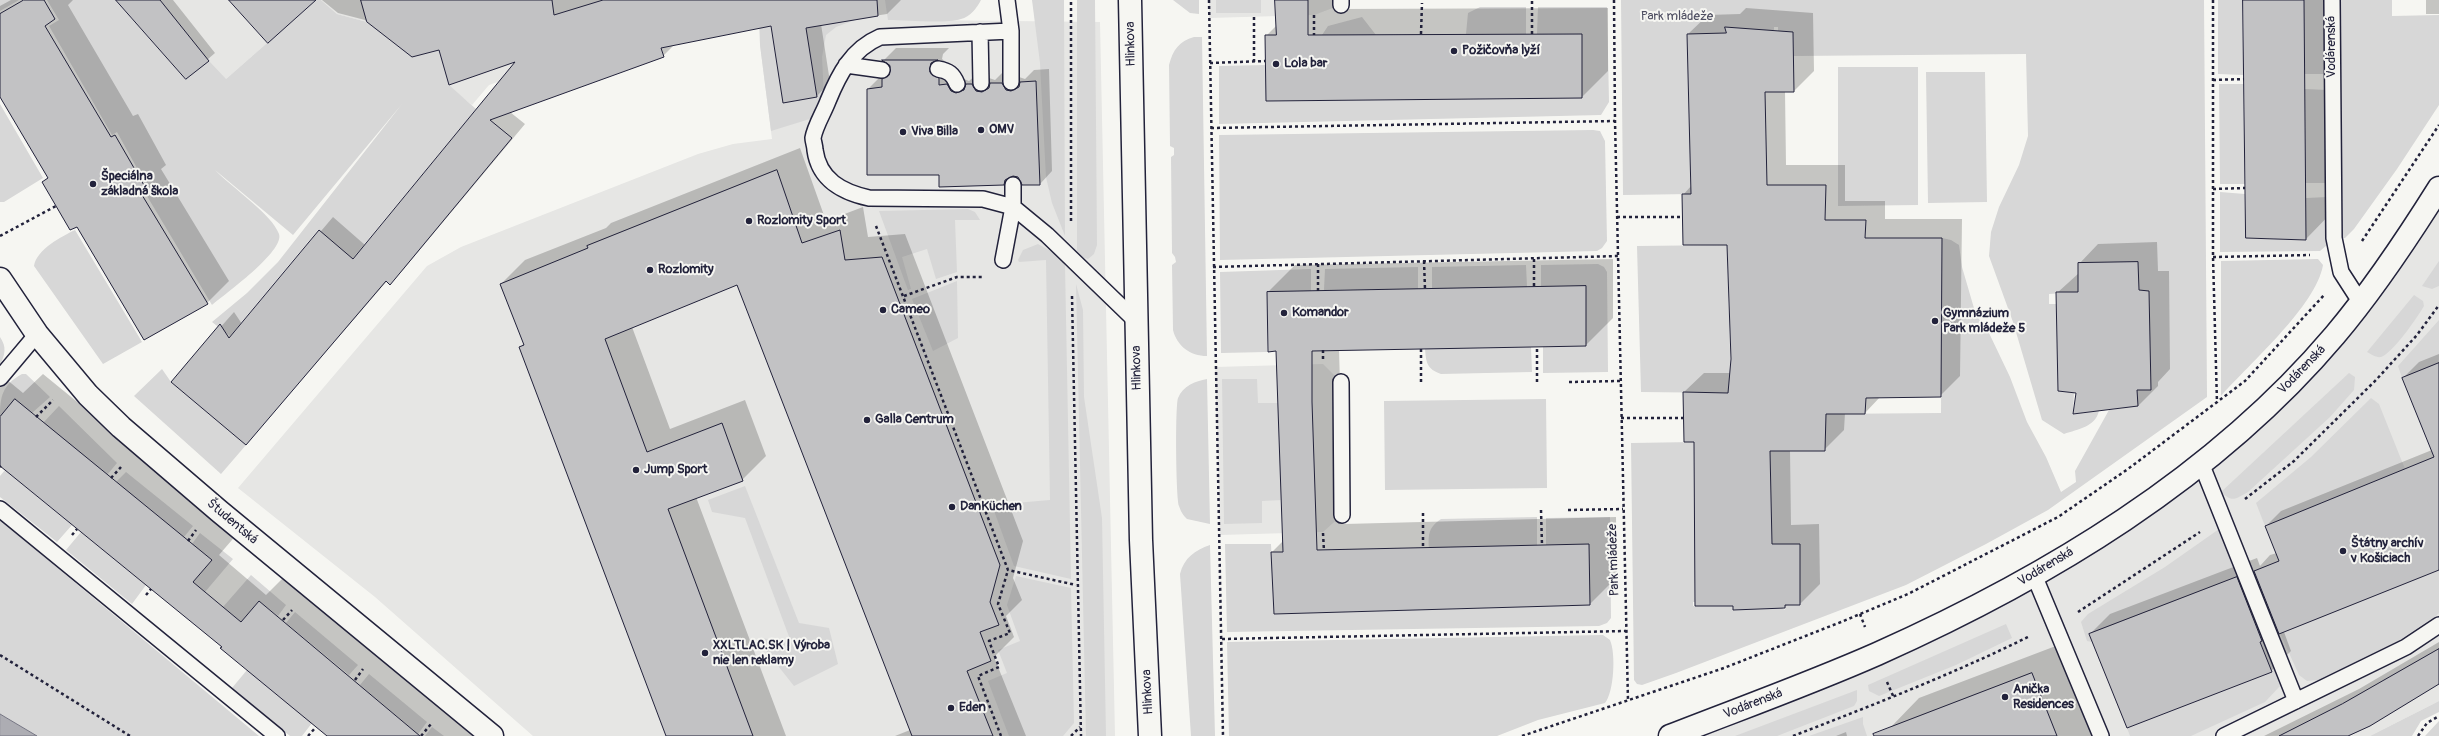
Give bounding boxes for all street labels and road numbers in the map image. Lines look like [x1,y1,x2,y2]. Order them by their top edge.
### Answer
street label: Vodárenská [2324,16,2340,78]
street label: Hlinkova [1123,21,1139,67]
street label: Vodárenská [2275,342,2329,398]
street label: Hlinkova [1129,345,1145,391]
street label: Študentská [203,496,261,548]
street label: Park mládeže [1605,524,1623,596]
street label: Vodárenská [2015,544,2077,590]
street label: Hlinkova [1139,669,1157,715]
street label: Vodárenská [1721,686,1785,722]

